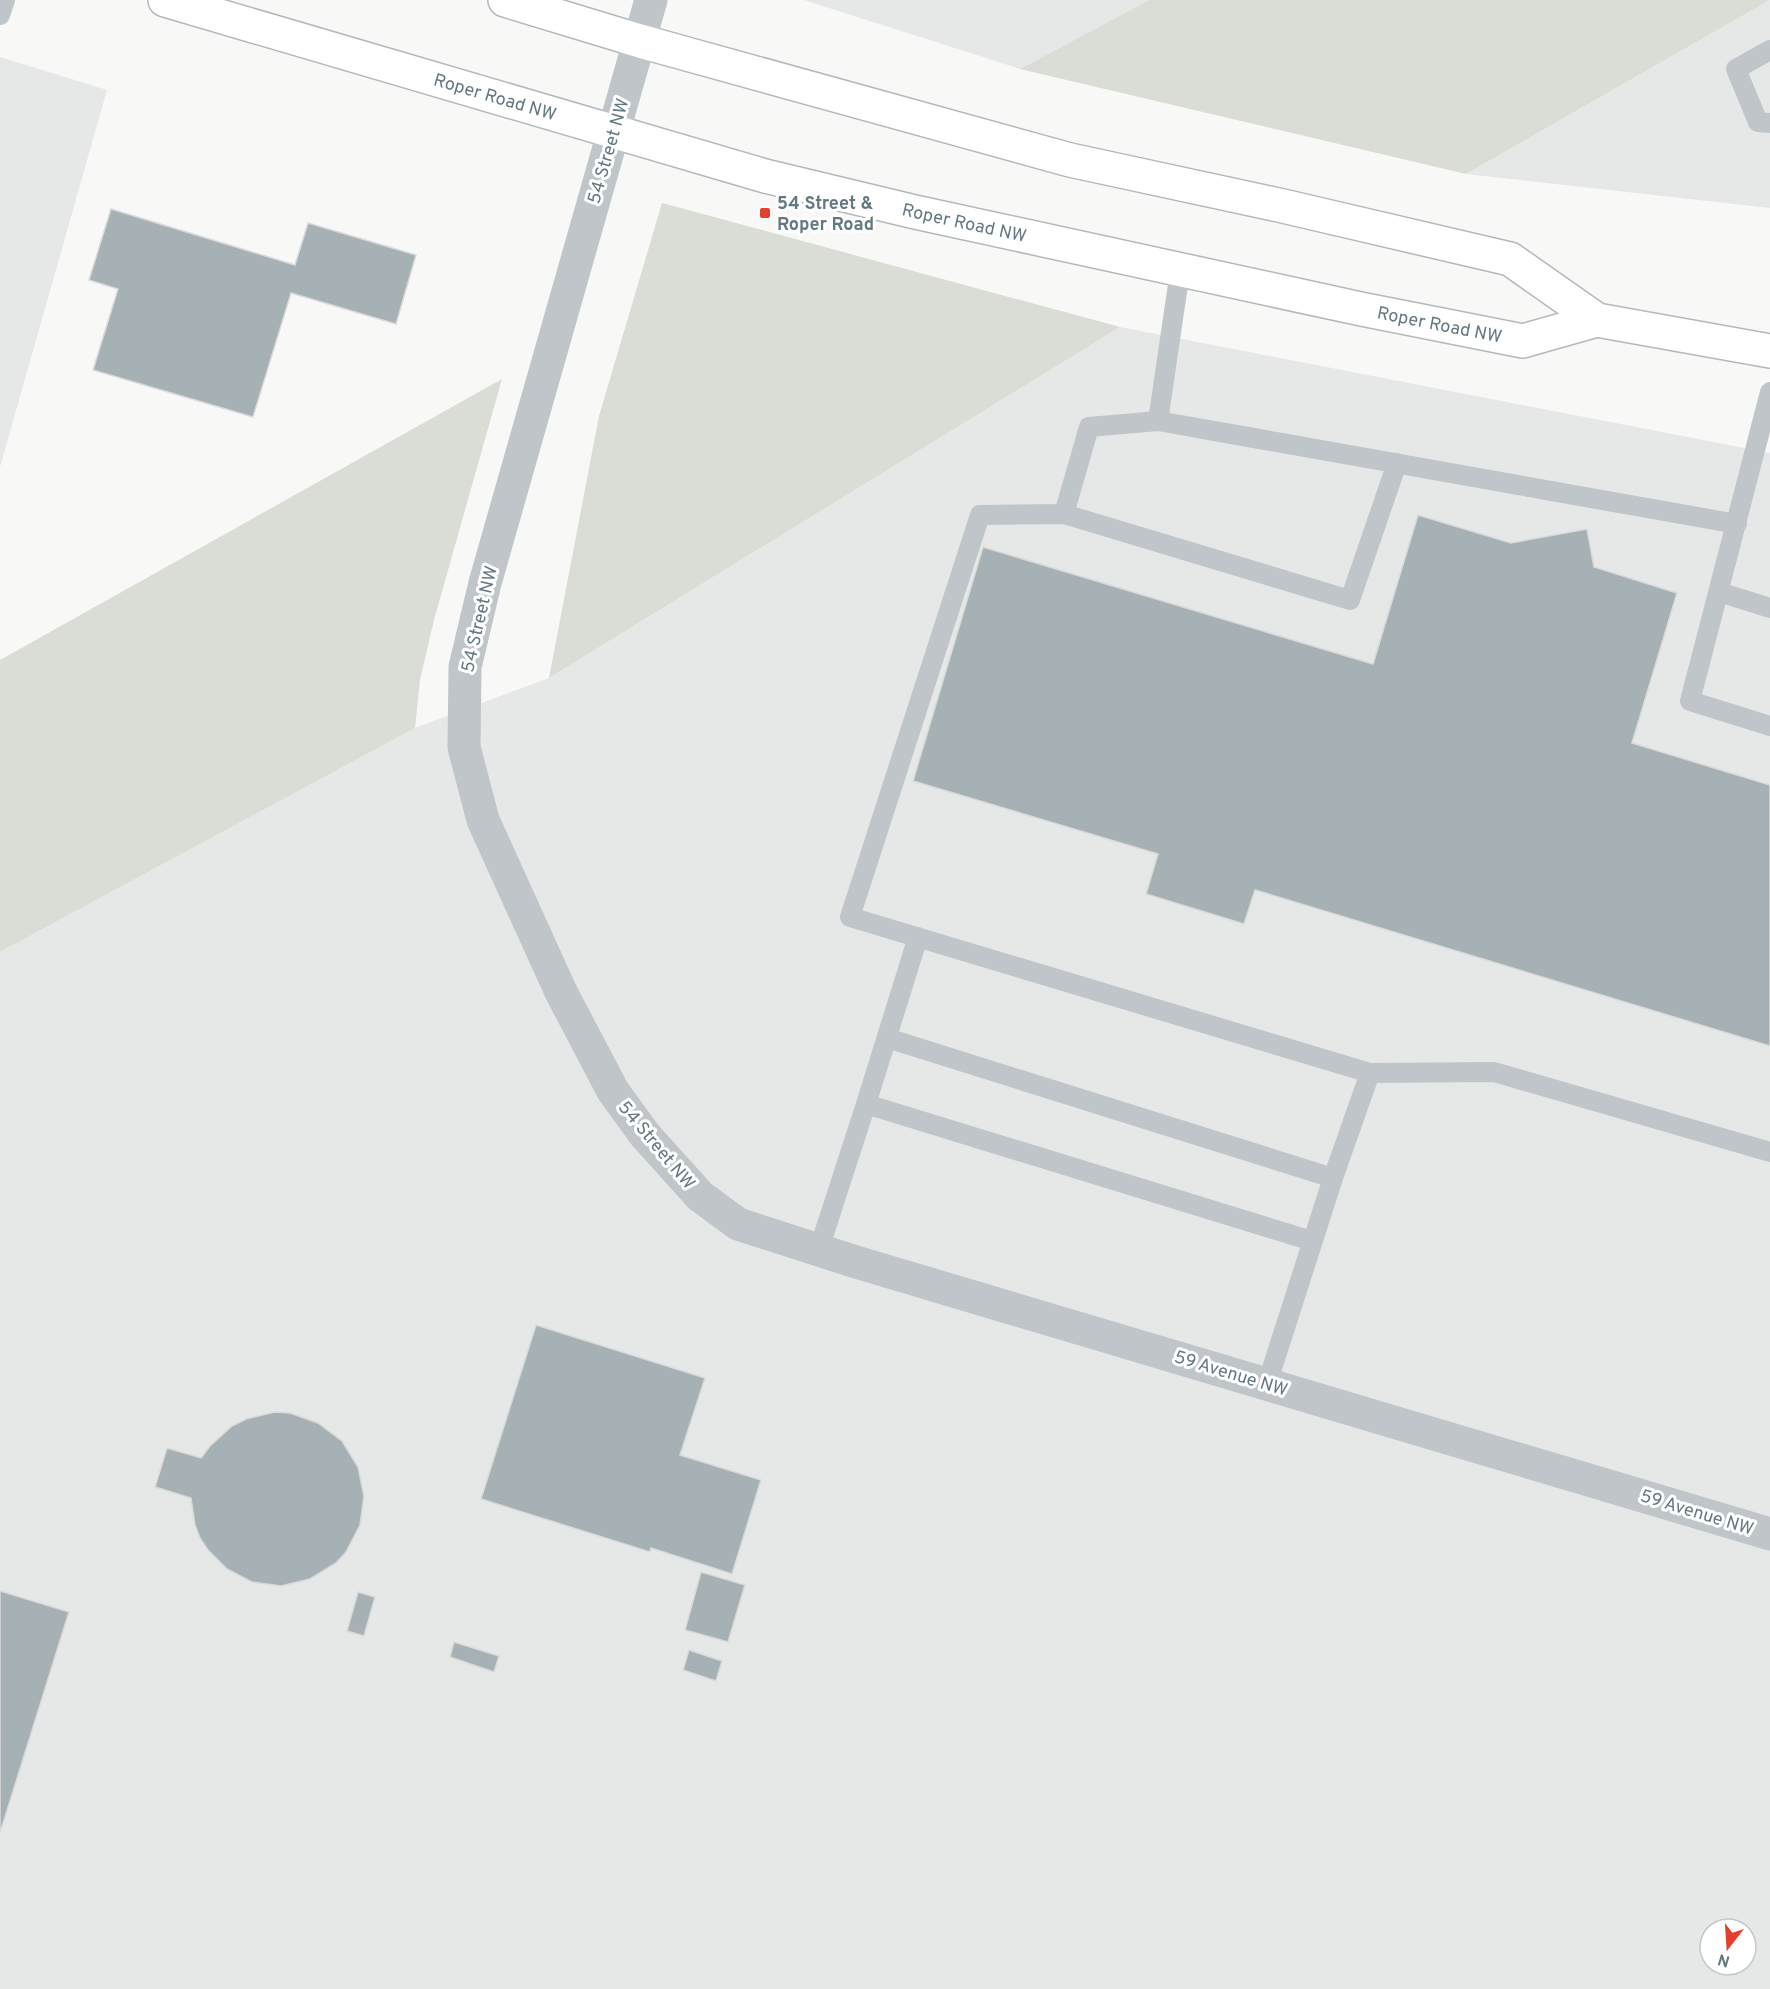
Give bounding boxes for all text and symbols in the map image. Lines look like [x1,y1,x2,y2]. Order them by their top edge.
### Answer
street label: Roper Road NW [431,69,559,127]
street label: 54 Street NW [583,96,635,207]
place label: 54 Street & Roper Road [777,193,874,237]
street label: Roper Road NW [899,199,1028,249]
marker: 54 Street & Roper Road [758,206,772,220]
street label: Roper Road NW [1375,302,1504,350]
street label: 54 Street NW [457,564,504,675]
street label: 54 Street NW [612,1097,700,1195]
street label: 59 Avenue NW [1171,1346,1290,1403]
street label: 59 Avenue NW [1637,1485,1756,1542]
north arrow [1698,1917,1758,1977]
text: N [1716,1948,1733,1971]

